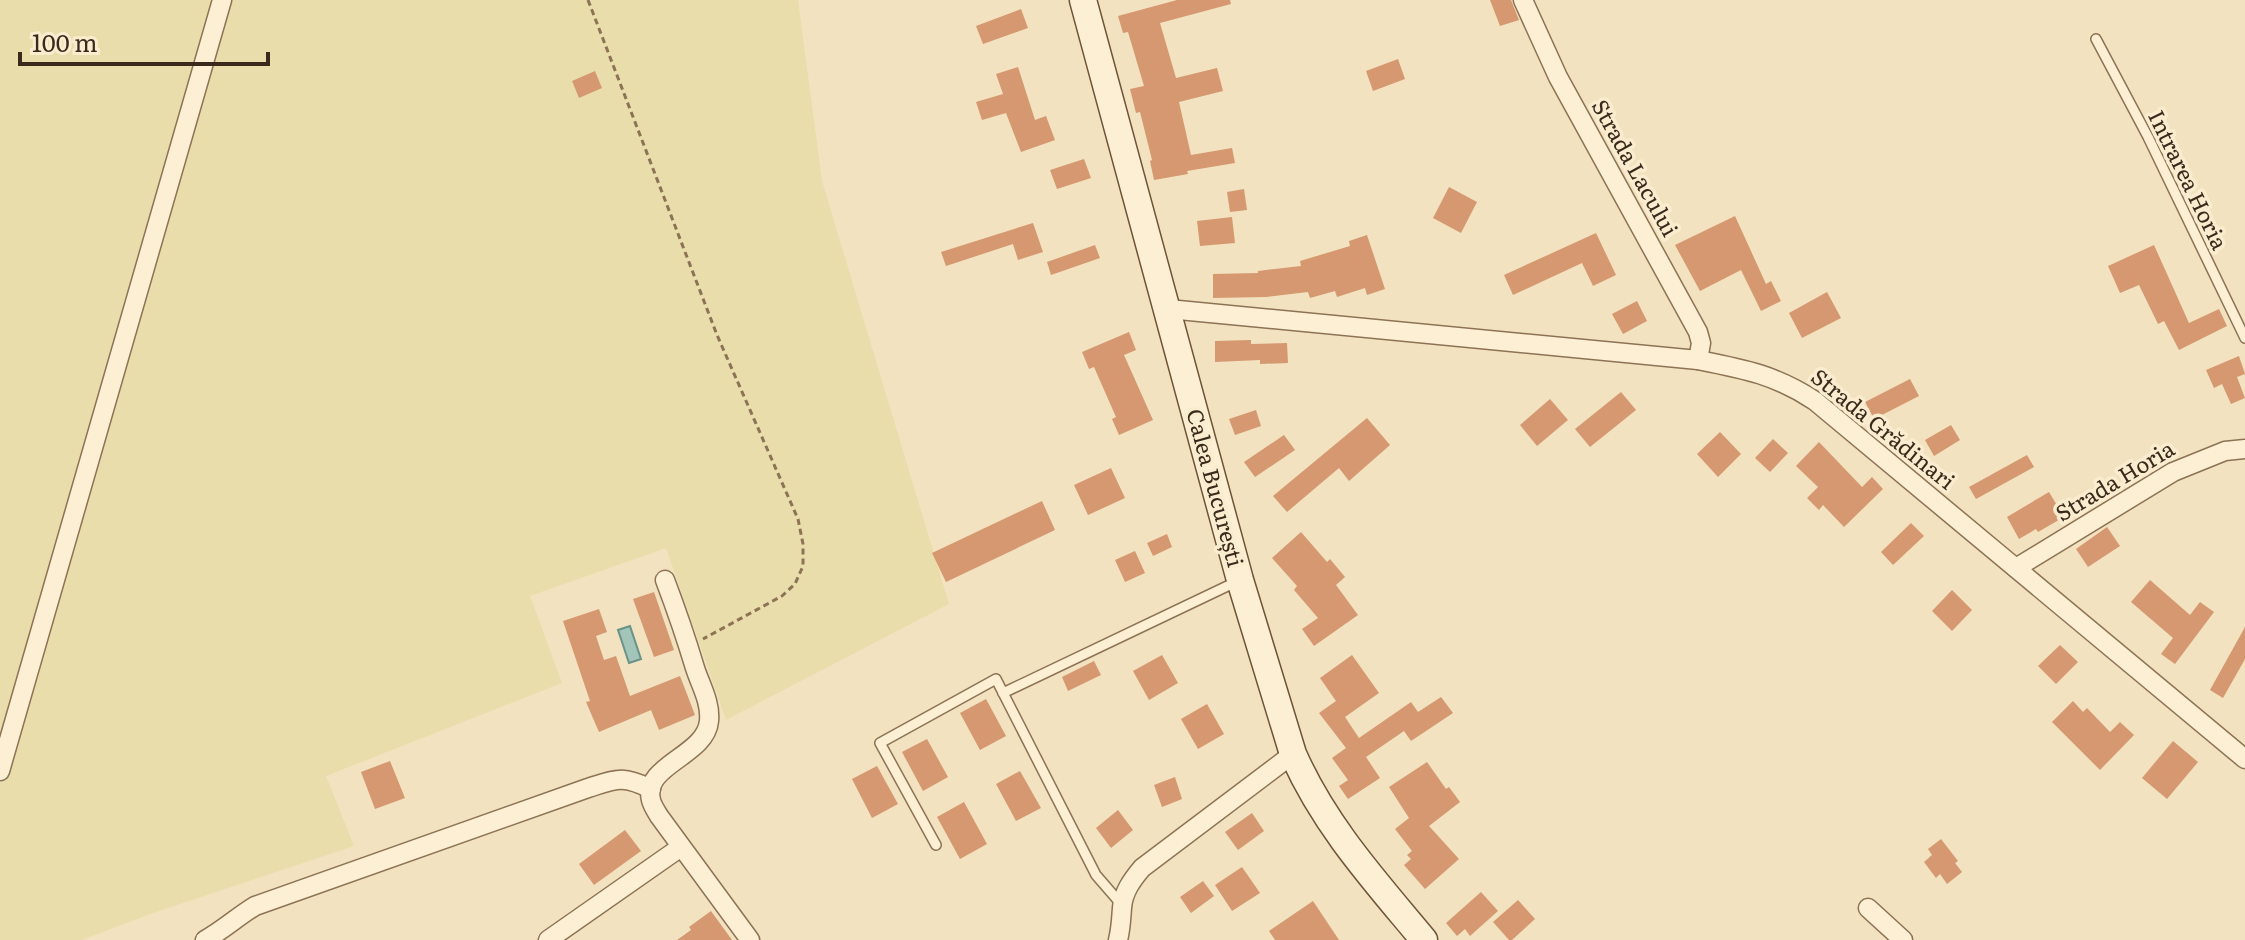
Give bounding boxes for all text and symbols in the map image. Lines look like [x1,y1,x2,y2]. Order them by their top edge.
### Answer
scale bar [20,16,268,66]
text: 100 m [32,24,98,59]
street label: Strada Lacului [1585,93,1688,242]
street label: Intrarea Horia [2141,104,2237,255]
street label: Strada Grădinari [1805,359,1963,496]
street label: Calea București [1179,405,1253,570]
street label: Strada Horia [2048,431,2180,528]

